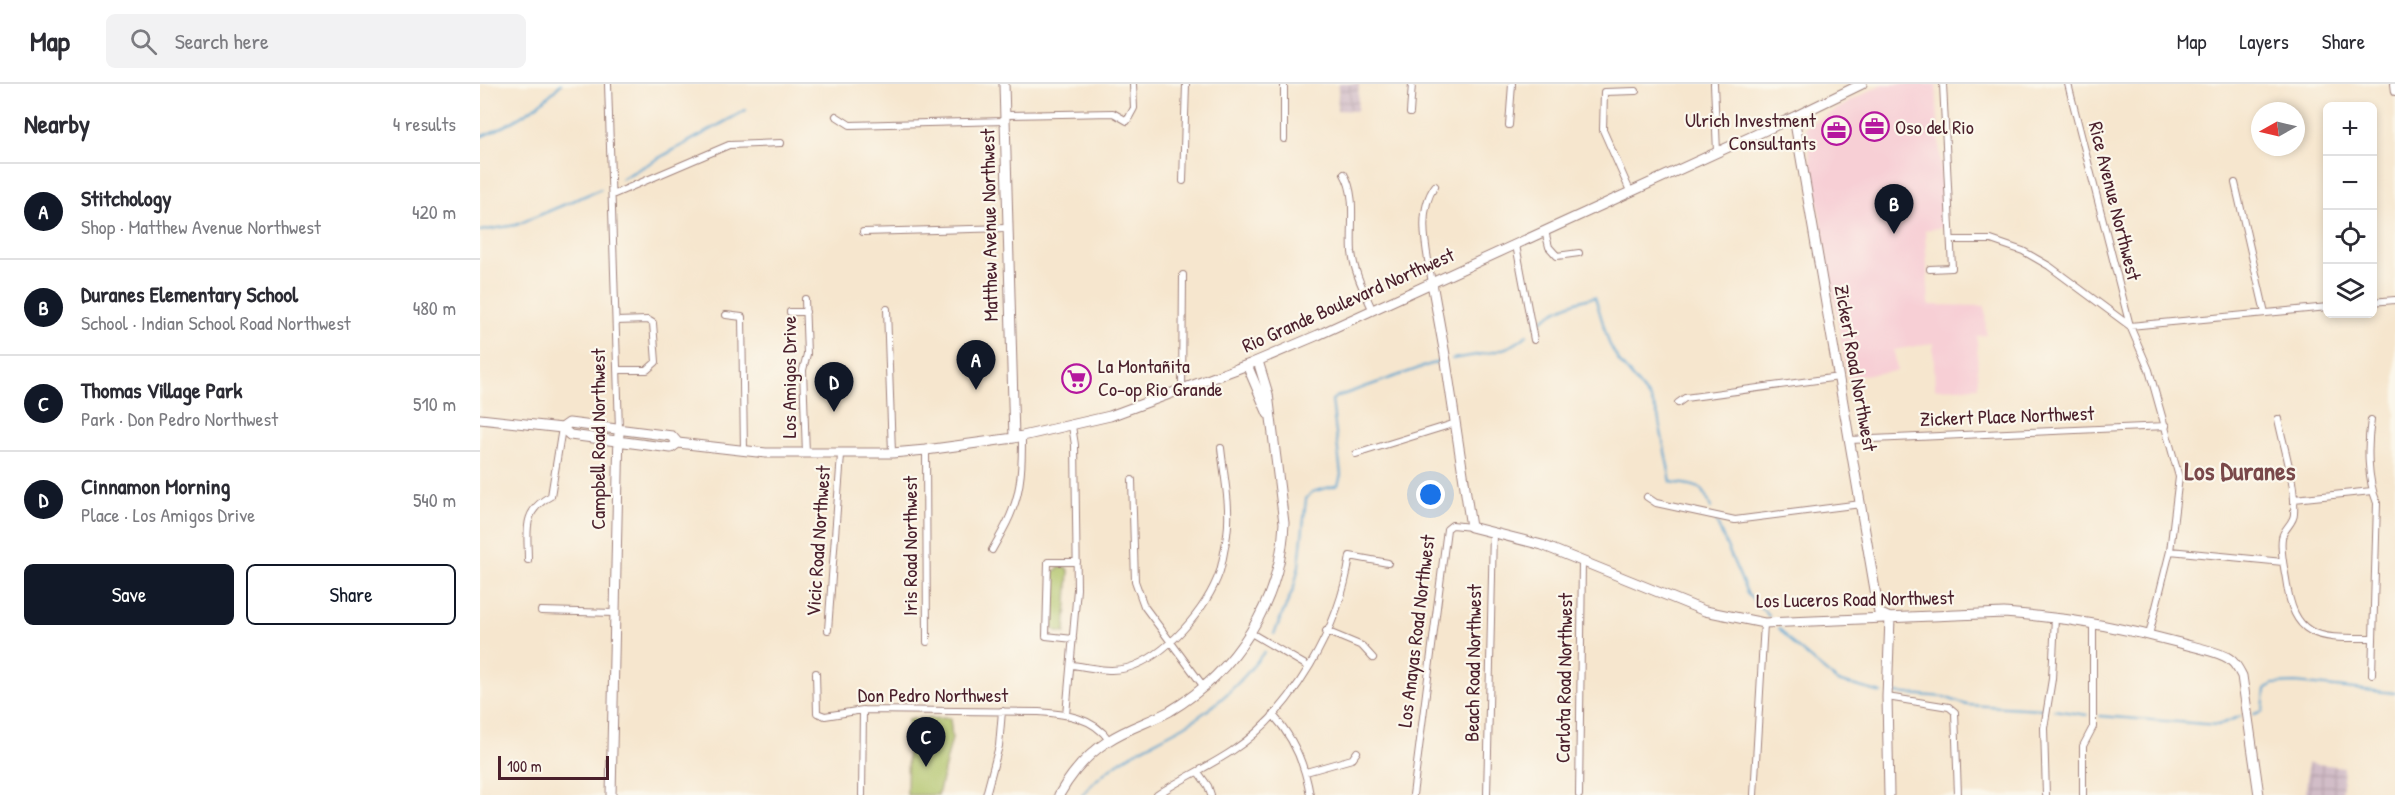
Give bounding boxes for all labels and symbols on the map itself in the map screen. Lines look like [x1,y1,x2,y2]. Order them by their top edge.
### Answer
north arrow [2251,102,2305,156]
place label: Ulrich Investment Consultants [1685,106,1817,156]
office icon: Oso del Rio [1858,111,1890,143]
place label: Oso del Rio [1895,113,1974,140]
office icon: Ulrich Investment Consultants [1821,115,1853,147]
street label: Rice Avenue Northwest [2083,119,2149,284]
street label: Matthew Avenue Northwest [973,127,1004,321]
pin: B [1874,184,1914,234]
street label: Rio Grande Boulevard Northwest [1237,240,1459,359]
street label: Zickert Road Northwest [1829,283,1885,454]
street label: Los Amigos Drive [775,316,802,438]
pin: A [956,340,996,390]
street label: Campbell Road Northwest [584,347,611,530]
place label: La Montañita Co-op Rio Grande [1098,352,1223,402]
pin: D [814,362,854,412]
supermarket icon: La Montañita Co-op Rio Grande [1061,362,1093,394]
street label: Zickert Place Northwest [1919,399,2096,432]
district label: Los Duranes [2184,453,2296,488]
street label: Vicic Road Northwest [799,464,836,617]
street label: Iris Road Northwest [896,475,923,616]
your location [1416,480,1445,509]
street label: Los Anayas Road Northwest [1390,532,1441,729]
street label: Beach Road Northwest [1458,583,1487,742]
street label: Los Luceros Road Northwest [1756,583,1955,614]
street label: Carlota Road Northwest [1549,592,1579,763]
street label: Don Pedro Northwest [858,681,1009,708]
pin: C [906,718,946,767]
scale bar [498,753,609,780]

